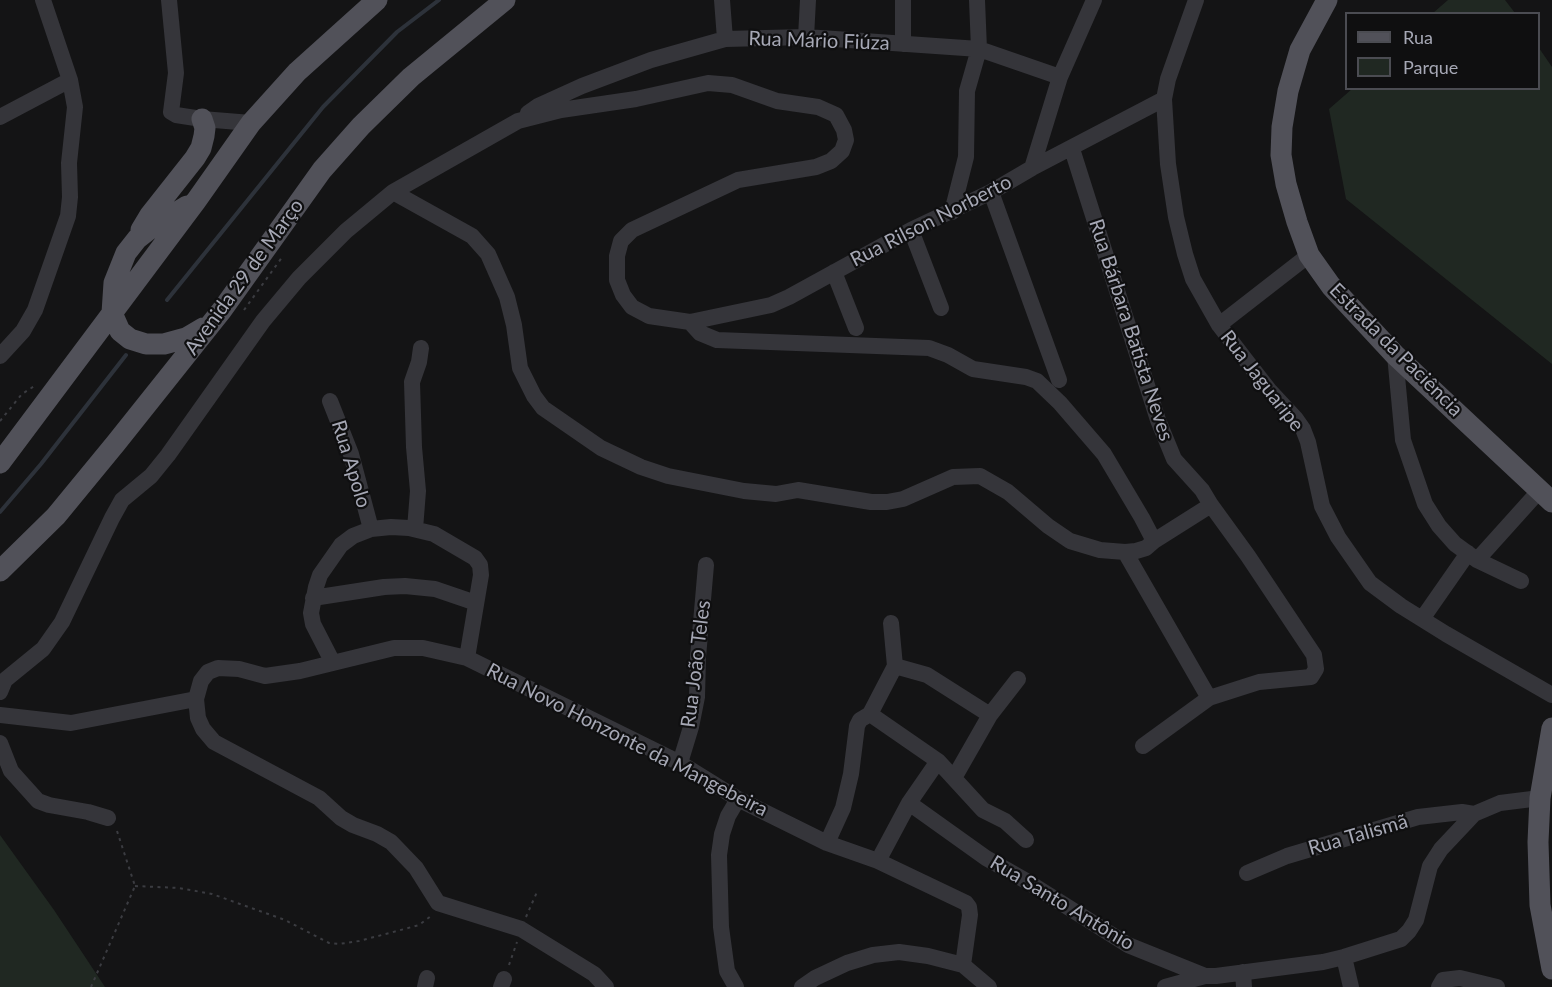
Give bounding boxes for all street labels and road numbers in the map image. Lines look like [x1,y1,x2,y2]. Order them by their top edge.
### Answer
street label: Rua Mário Fiúza [748,27,890,55]
street label: Rua Rilson Norberto [846,170,1016,272]
street label: Avenida 29 de Março [179,194,309,360]
street label: Rua Bárbara Batista Neves [1084,216,1178,444]
street label: Estrada da Paciência [1324,278,1468,422]
street label: Rua Jaguaripe [1215,326,1309,436]
street label: Rua Apolo [326,417,376,511]
street label: Rua João Teles [676,599,716,729]
street label: Rua Novo Honzonte da Mangebeira [482,658,772,822]
street label: Rua Talismã [1305,809,1411,861]
street label: Rua Santo Antônio [986,851,1138,955]

